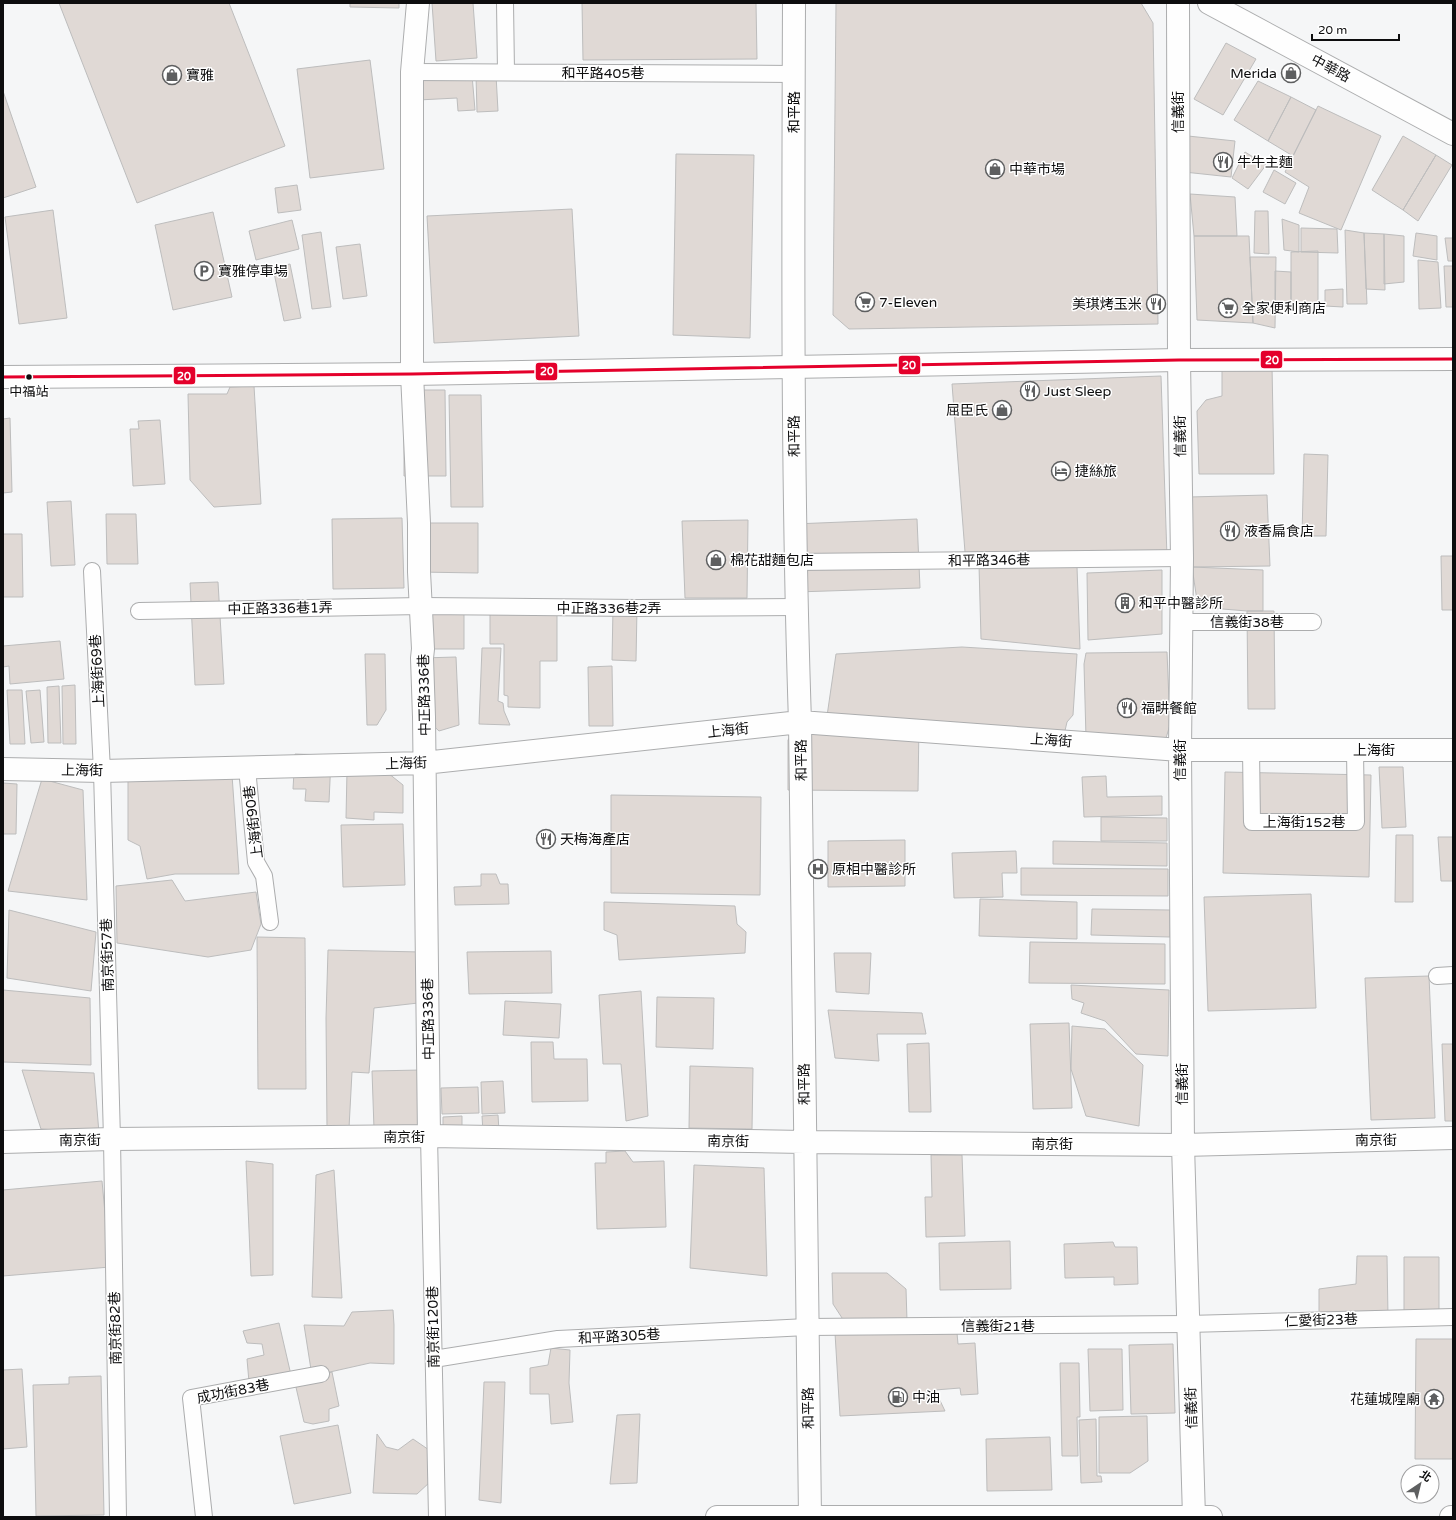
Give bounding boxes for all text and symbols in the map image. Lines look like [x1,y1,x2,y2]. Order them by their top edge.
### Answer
scale bar [1312,16,1399,42]
text: 20 m [1318,23,1347,37]
street label: 中華路 [1308,51,1353,86]
shop icon: Merida [1280,62,1302,84]
shop icon: 寶雅 [161,64,183,86]
street label: 和平路405巷 [562,65,644,82]
place label: Merida [1230,65,1277,82]
place label: 寶雅 [186,67,214,84]
street label: 和平路 [786,91,803,133]
street label: 信義街 [1170,91,1187,133]
restaurant icon: 牛牛主麵 [1212,151,1234,173]
place label: 牛牛主麵 [1237,154,1293,171]
shop icon: 中華市場 [984,158,1006,180]
place label: 中華市場 [1009,161,1065,178]
parking icon: 寶雅停車場 [193,260,215,282]
place label: 寶雅停車場 [218,263,288,280]
supermarket icon: 7-Eleven [854,291,876,313]
restaurant icon: 美琪烤玉米 [1145,293,1167,315]
place label: 7-Eleven [879,294,937,311]
place label: 美琪烤玉米 [1072,296,1142,313]
supermarket icon: 全家便利商店 [1217,297,1239,319]
place label: 全家便利商店 [1242,300,1326,317]
line badge: 20 [1260,350,1283,369]
text: 20 [1265,354,1279,367]
line badge: 20 [898,355,921,375]
text: 20 [902,359,916,372]
line badge: 20 [535,362,558,381]
text: 20 [540,365,554,378]
line badge: 20 [173,366,196,385]
text: 20 [177,370,191,383]
marker: 中福站 [24,372,34,382]
restaurant icon: Just Sleep [1019,380,1041,402]
place label: Just Sleep [1044,383,1112,400]
place label: 中福站 [9,384,49,400]
shop icon: 屈臣氏 [991,399,1013,421]
place label: 屈臣氏 [946,402,988,419]
street label: 和平路 [786,415,803,457]
street label: 信義街 [1172,415,1189,457]
hotel icon: 捷絲旅 [1050,460,1072,482]
place label: 捷絲旅 [1075,463,1117,480]
restaurant icon: 液香扁食店 [1219,520,1241,542]
place label: 液香扁食店 [1244,523,1314,540]
shop icon: 棉花甜麵包店 [705,549,727,571]
street label: 和平路346巷 [948,551,1030,570]
place label: 棉花甜麵包店 [730,552,814,569]
building icon: 和平中醫診所 [1114,592,1136,614]
place label: 和平中醫診所 [1139,595,1223,612]
street label: 中正路336巷1弄 [227,599,333,618]
street label: 中正路336巷2弄 [556,600,662,617]
street label: 信義街38巷 [1210,614,1284,631]
street label: 上海街69巷 [87,634,108,708]
street label: 中正路336巷 [415,654,434,736]
restaurant icon: 福畊餐館 [1116,697,1138,719]
place label: 福畊餐館 [1141,700,1197,717]
street label: 上海街 [706,720,750,741]
street label: 上海街 [1029,731,1073,750]
street label: 和平路 [793,739,810,781]
street label: 信義街 [1172,739,1189,781]
street label: 上海街 [1353,742,1395,759]
street label: 上海街 [385,754,427,773]
street label: 上海街 [61,762,103,779]
street label: 上海街90巷 [241,784,266,859]
street label: 上海街152巷 [1263,814,1345,831]
restaurant icon: 天梅海產店 [535,828,557,850]
place label: 天梅海產店 [560,831,630,848]
hospital icon: 原相中醫診所 [807,858,829,880]
place label: 原相中醫診所 [832,861,916,878]
street label: 南京街57巷 [98,918,117,992]
street label: 中正路336巷 [419,978,438,1060]
street label: 和平路 [796,1063,813,1105]
street label: 信義街 [1174,1063,1191,1105]
street label: 南京街 [383,1129,425,1146]
street label: 南京街 [59,1132,101,1149]
street label: 南京街 [1355,1132,1397,1149]
street label: 南京街 [707,1133,749,1150]
street label: 南京街 [1031,1136,1073,1153]
street label: 南京街120巷 [424,1286,443,1368]
street label: 南京街82巷 [106,1291,125,1365]
street label: 仁愛街23巷 [1284,1311,1358,1330]
street label: 信義街21巷 [961,1318,1035,1335]
street label: 和平路305巷 [577,1326,661,1347]
street label: 成功街83巷 [195,1376,271,1407]
fuel station icon: 中油 [887,1386,909,1408]
street label: 和平路 [800,1387,817,1429]
street label: 信義街 [1182,1387,1201,1429]
temple icon: 花蓮城隍廟 [1423,1388,1445,1410]
place label: 中油 [912,1389,940,1406]
place label: 花蓮城隍廟 [1350,1391,1420,1408]
north arrow [1400,1464,1440,1504]
text: 北 [1417,1468,1434,1485]

